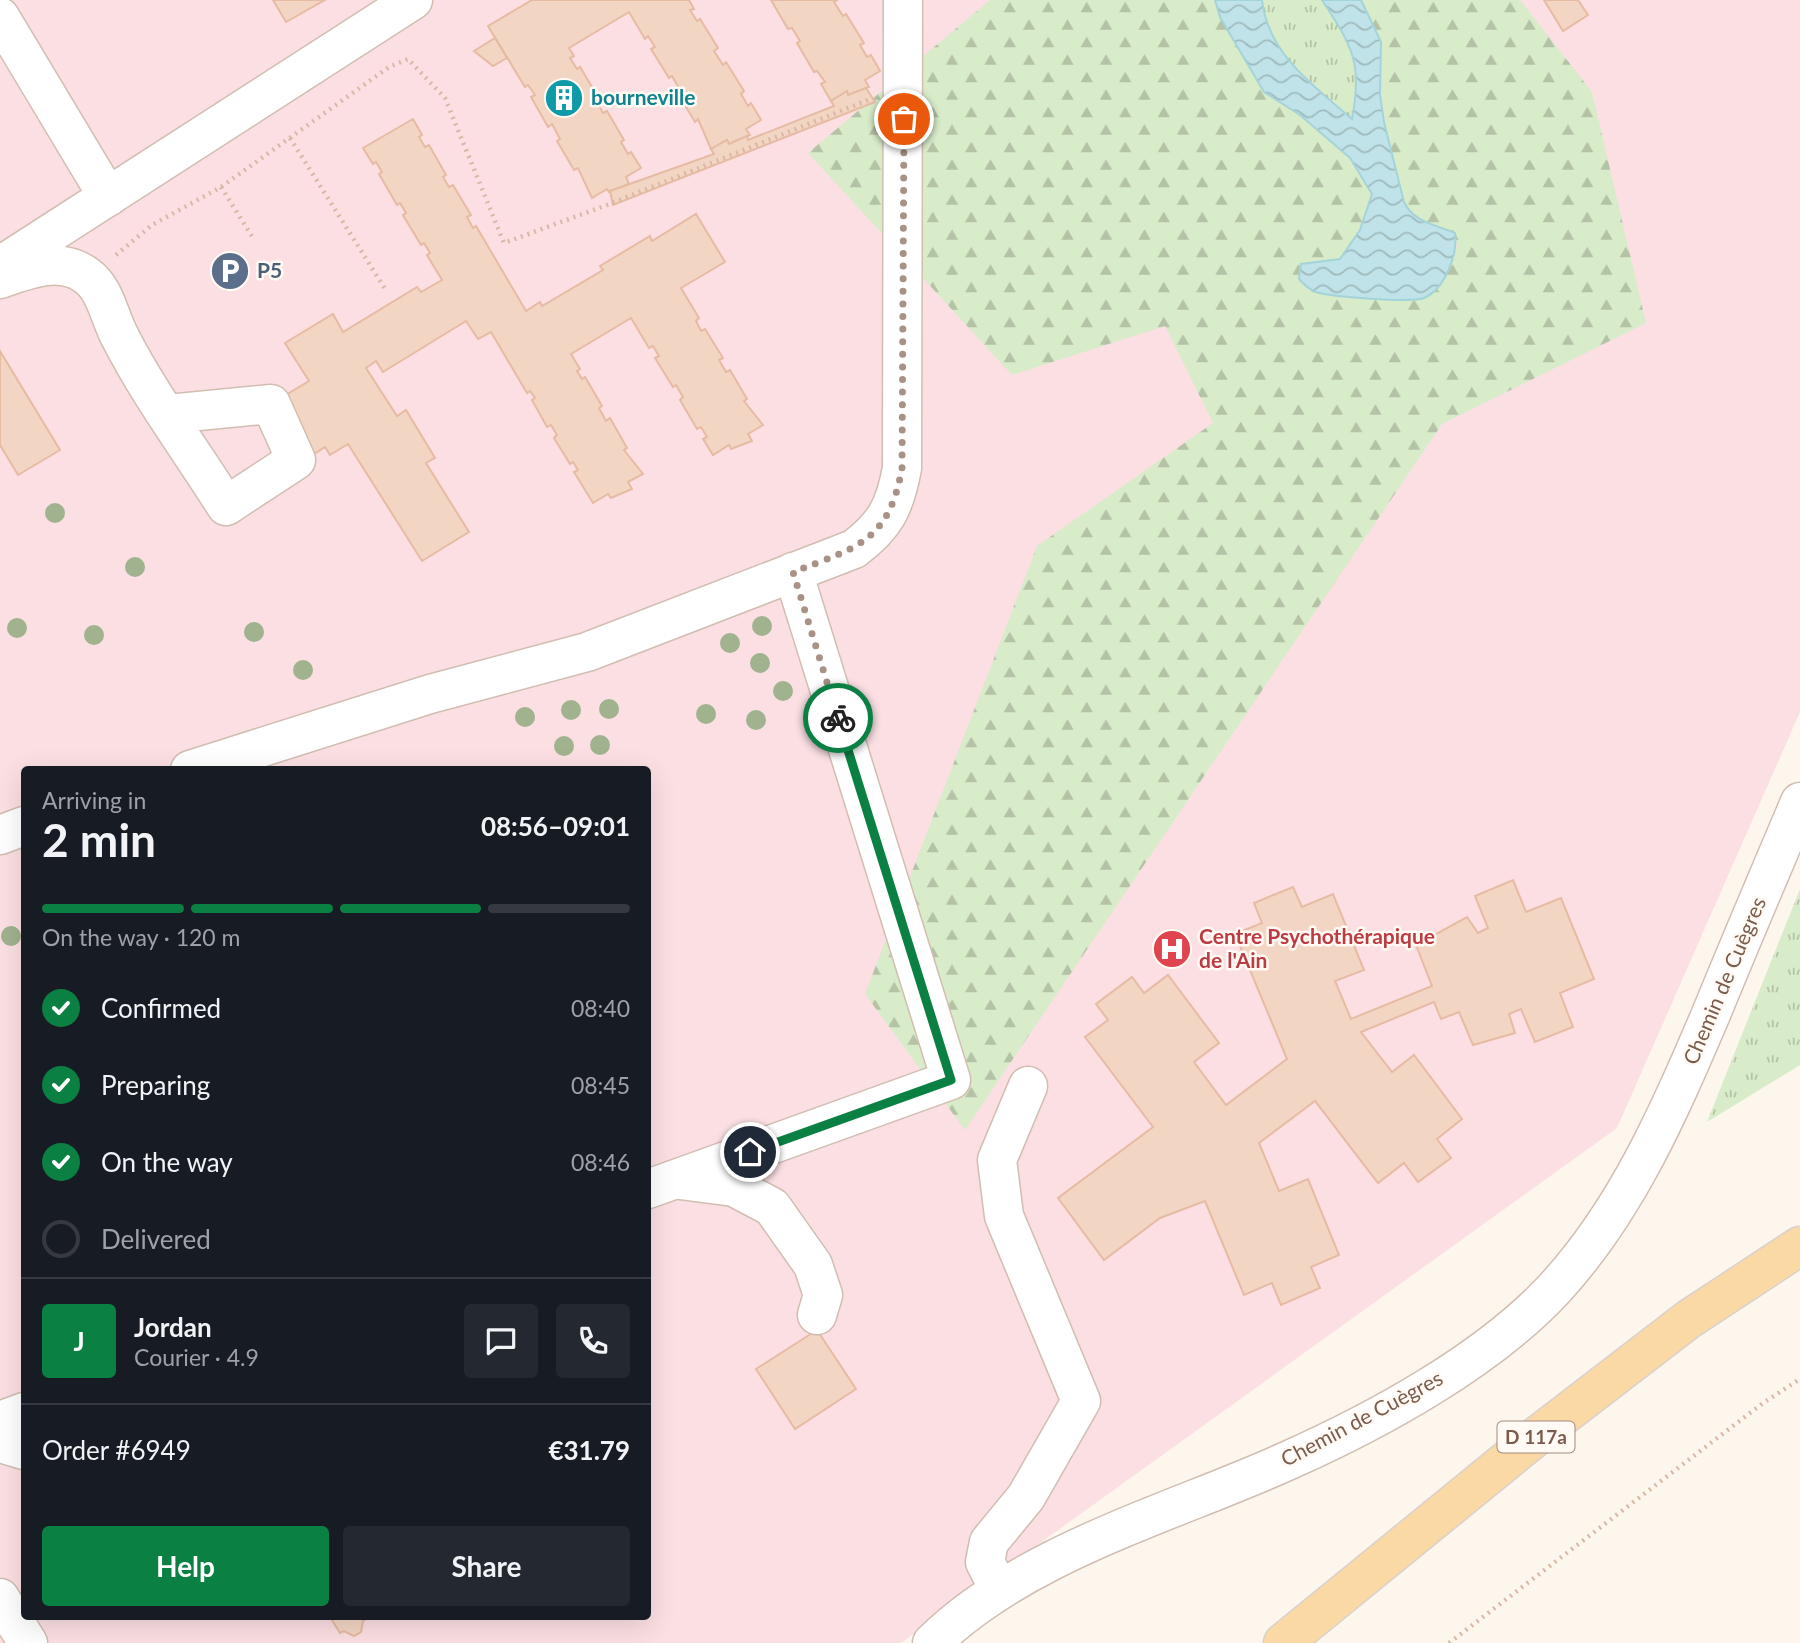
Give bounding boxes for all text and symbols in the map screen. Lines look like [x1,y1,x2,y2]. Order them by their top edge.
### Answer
building icon: bourneville [543,77,585,119]
place label: bourneville [591,84,696,109]
pin [874,89,934,149]
icon: bag [885,100,923,138]
parking icon: P5 [209,250,251,292]
place label: P5 [257,257,282,282]
courier [803,683,873,753]
icon: bike [819,699,857,737]
text: Arriving in [42,786,146,814]
text: 08:56–09:01 [481,810,630,842]
text: 2 min [42,812,156,867]
street label: Chemin de Cuègres [1677,893,1770,1068]
text: On the way · 120 m [42,923,241,951]
place label: Centre Psychothérapique de l'Ain [1199,923,1435,972]
hospital icon: Centre Psychothérapique de l'Ain [1151,928,1193,970]
icon: check [42,989,80,1027]
text: Confirmed [101,992,221,1024]
text: 08:40 [571,994,630,1022]
icon: check [42,1066,80,1104]
text: Preparing [101,1069,210,1101]
text: 08:45 [571,1071,630,1099]
pin [720,1122,780,1182]
icon: home [731,1133,769,1171]
icon: check [42,1143,80,1181]
text: On the way [101,1146,233,1178]
text: 08:46 [571,1148,630,1176]
text: Delivered [101,1223,211,1255]
button: chat [464,1304,538,1378]
button: phone [556,1304,630,1378]
text: Jordan [134,1311,212,1343]
text: J [73,1325,85,1357]
text: Courier · 4.9 [134,1343,259,1371]
street label: Chemin de Cuègres [1276,1365,1446,1471]
road number: D 117a [1498,1422,1574,1452]
text: Order #6949 [42,1434,191,1466]
text: €31.79 [548,1434,630,1466]
button: Help [42,1526,329,1606]
button: Share [343,1526,630,1606]

